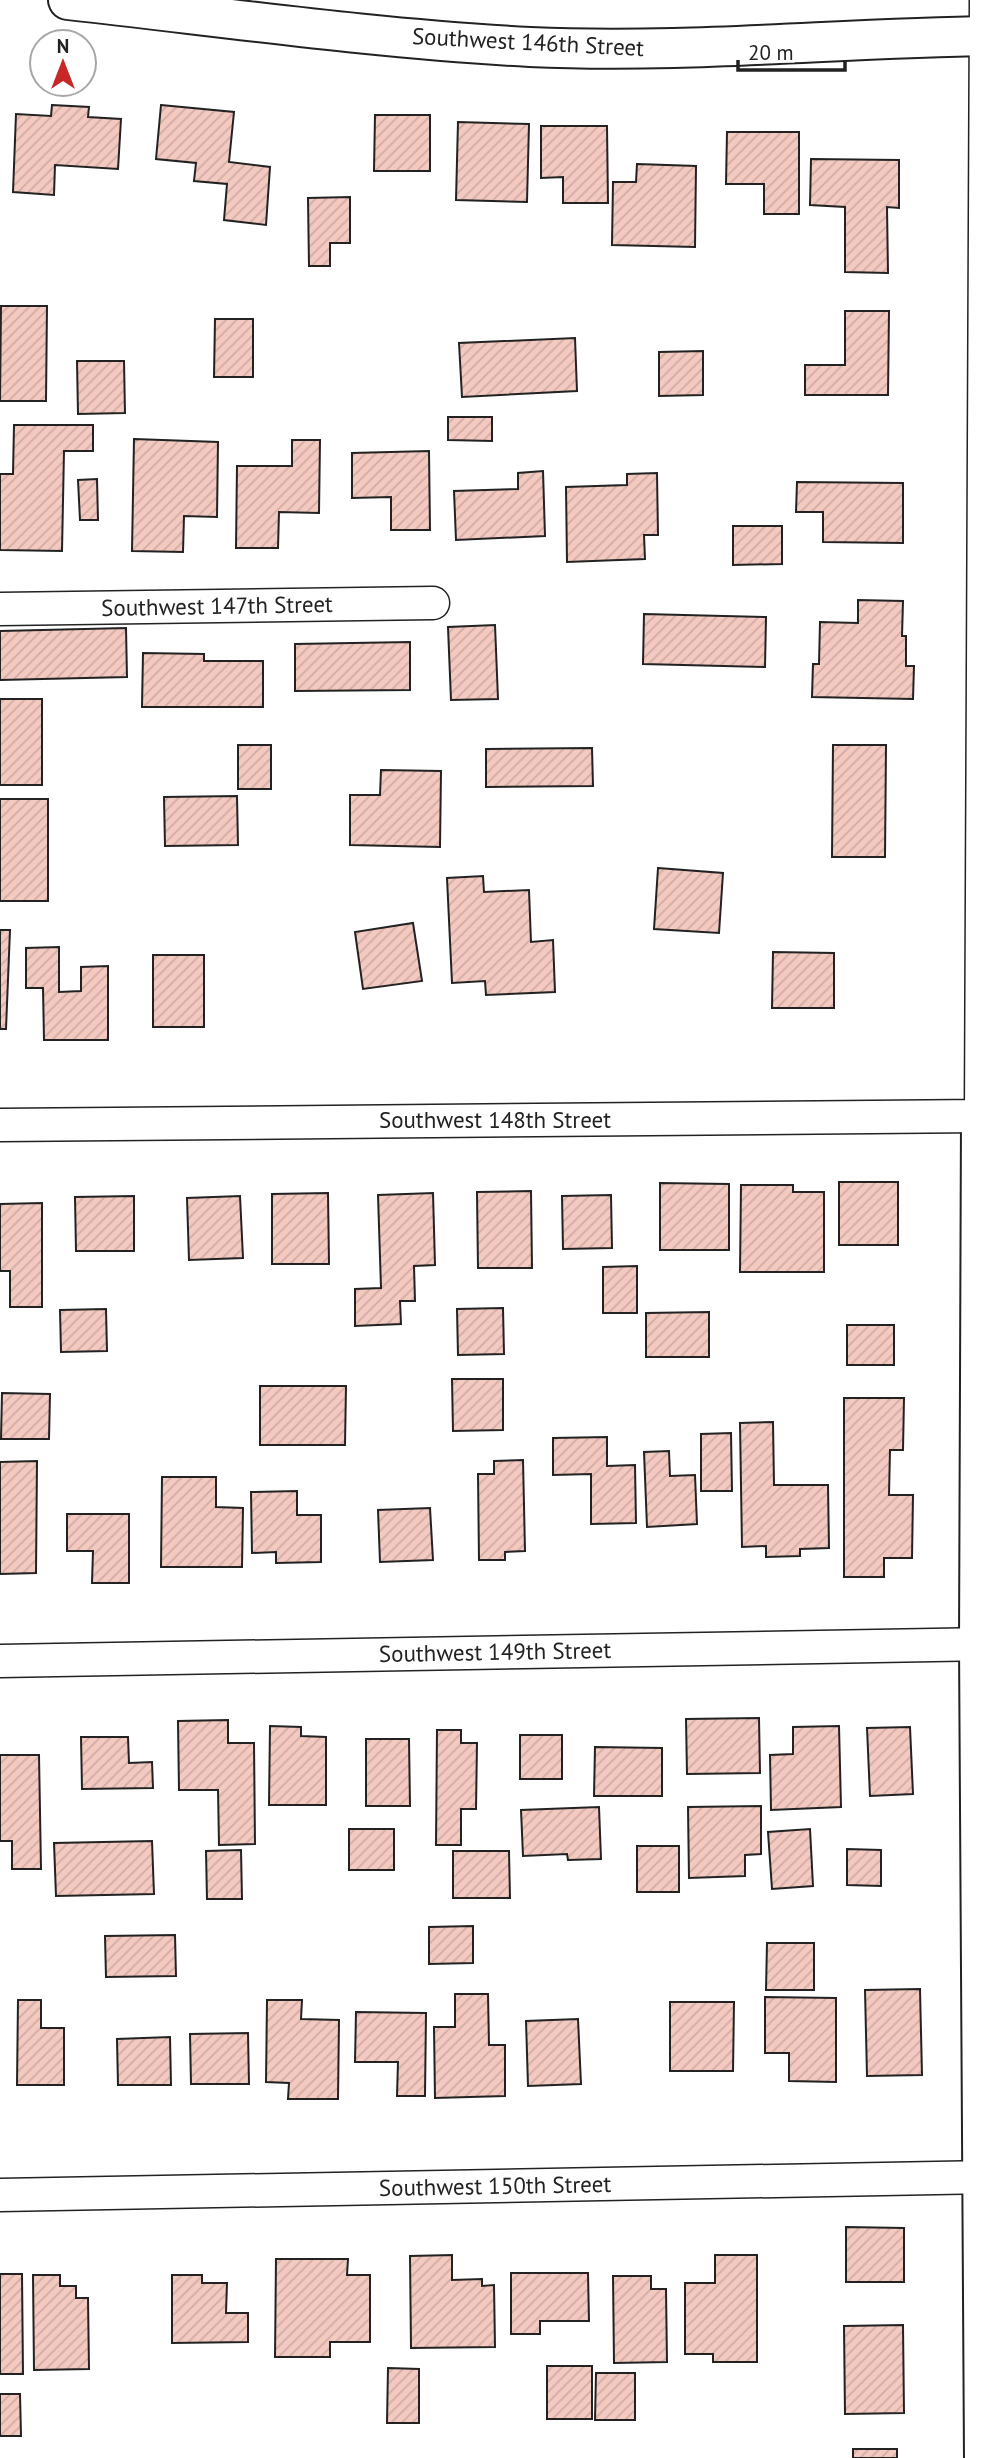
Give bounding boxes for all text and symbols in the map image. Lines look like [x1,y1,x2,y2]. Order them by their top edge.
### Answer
street label: Southwest 146th Street [411,21,645,62]
north arrow [28,28,98,98]
scale bar [738,28,845,72]
text: N [57,34,69,58]
text: 20 m [748,39,794,66]
street label: Southwest 147th Street [101,589,333,622]
street label: Southwest 148th Street [379,1105,611,1134]
street label: Southwest 149th Street [379,1635,611,1668]
street label: Southwest 150th Street [379,2169,611,2202]

